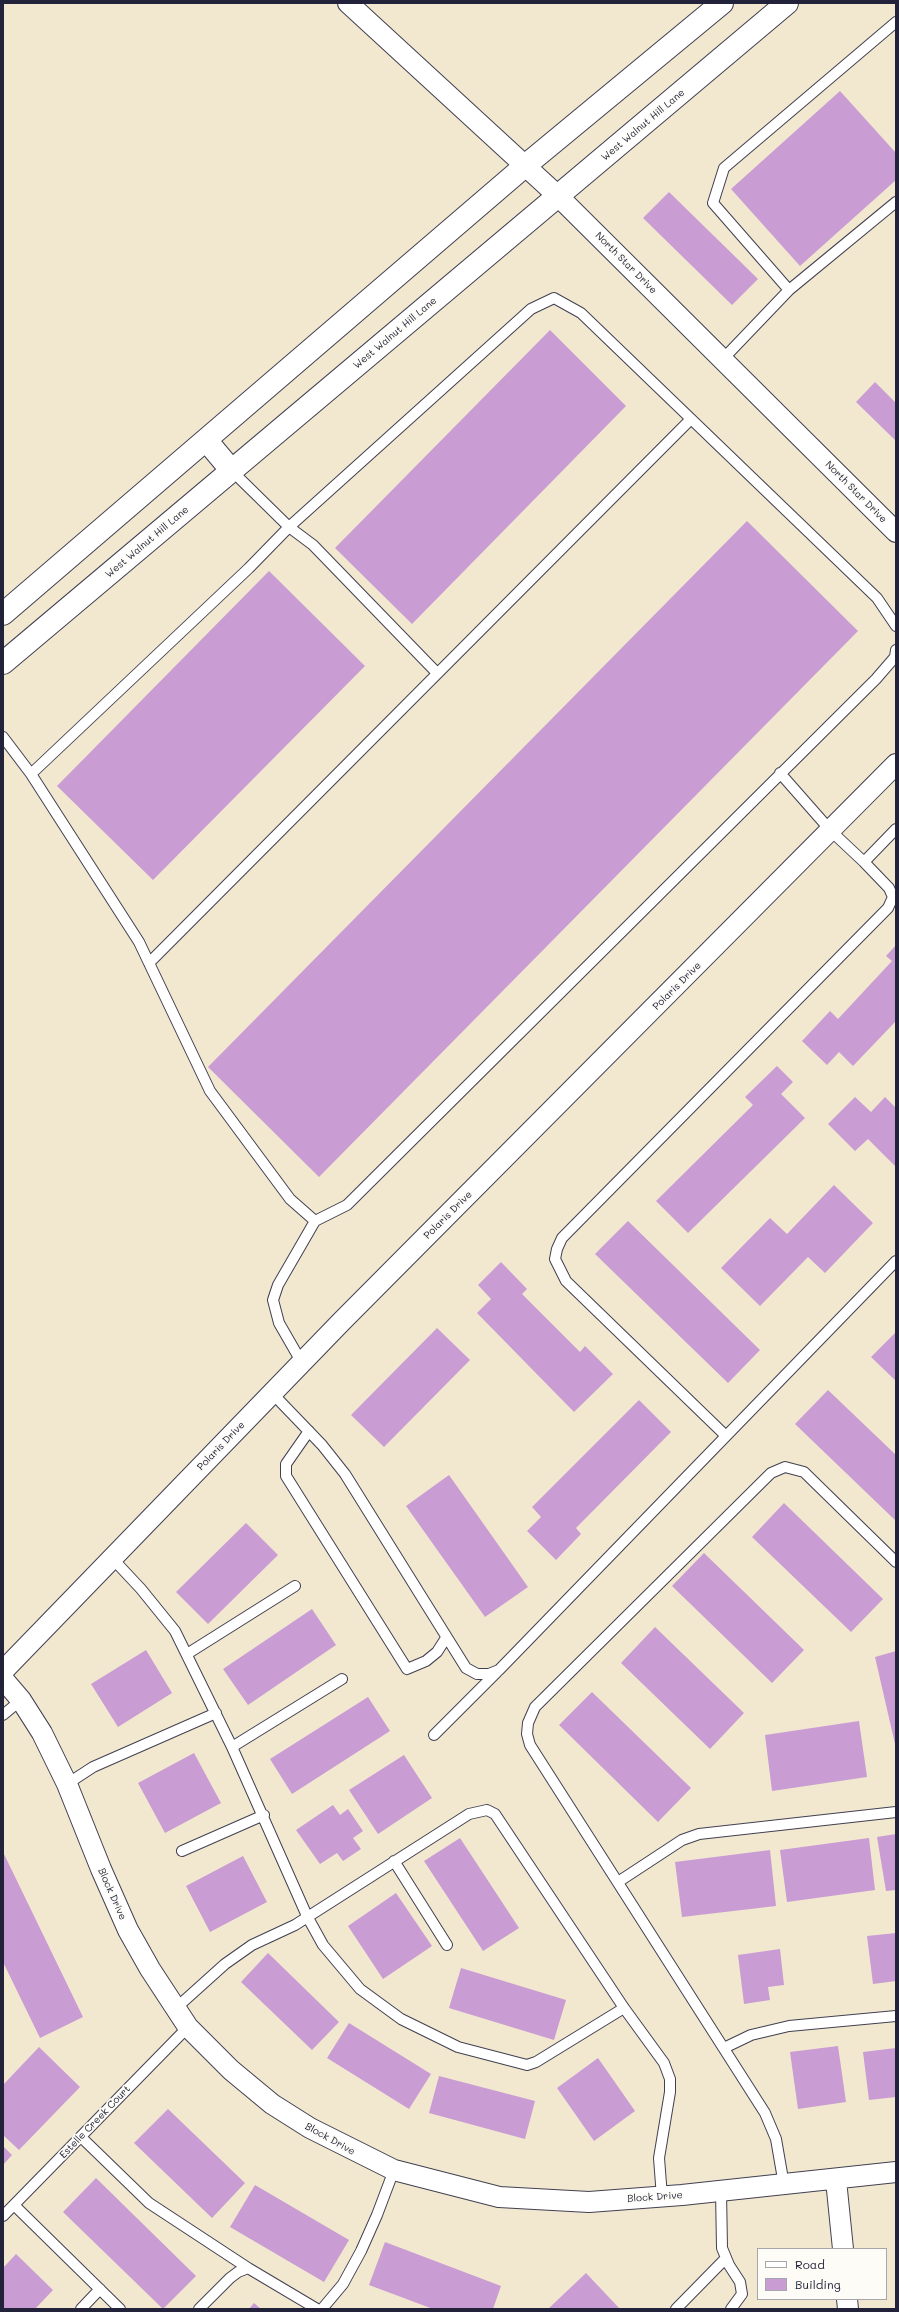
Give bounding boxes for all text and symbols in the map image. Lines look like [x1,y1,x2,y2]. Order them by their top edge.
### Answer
street label: West Walnut Hill Lane [599,87,687,163]
street label: North Star Drive [593,230,659,296]
street label: West Walnut Hill Lane [351,295,439,371]
street label: North Star Drive [823,459,889,525]
street label: West Walnut Hill Lane [103,504,191,580]
street label: Polaris Drive [650,959,704,1013]
street label: Polaris Drive [421,1188,475,1242]
street label: Polaris Drive [195,1419,247,1473]
street label: Block Drive [95,1866,129,1922]
street label: Estelle Creek Court [57,2083,133,2161]
street label: Block Drive [303,2120,357,2158]
street label: Block Drive [627,2189,683,2205]
legend [757,2248,887,2300]
text: Road [795,2256,825,2272]
text: Building [795,2276,841,2292]

